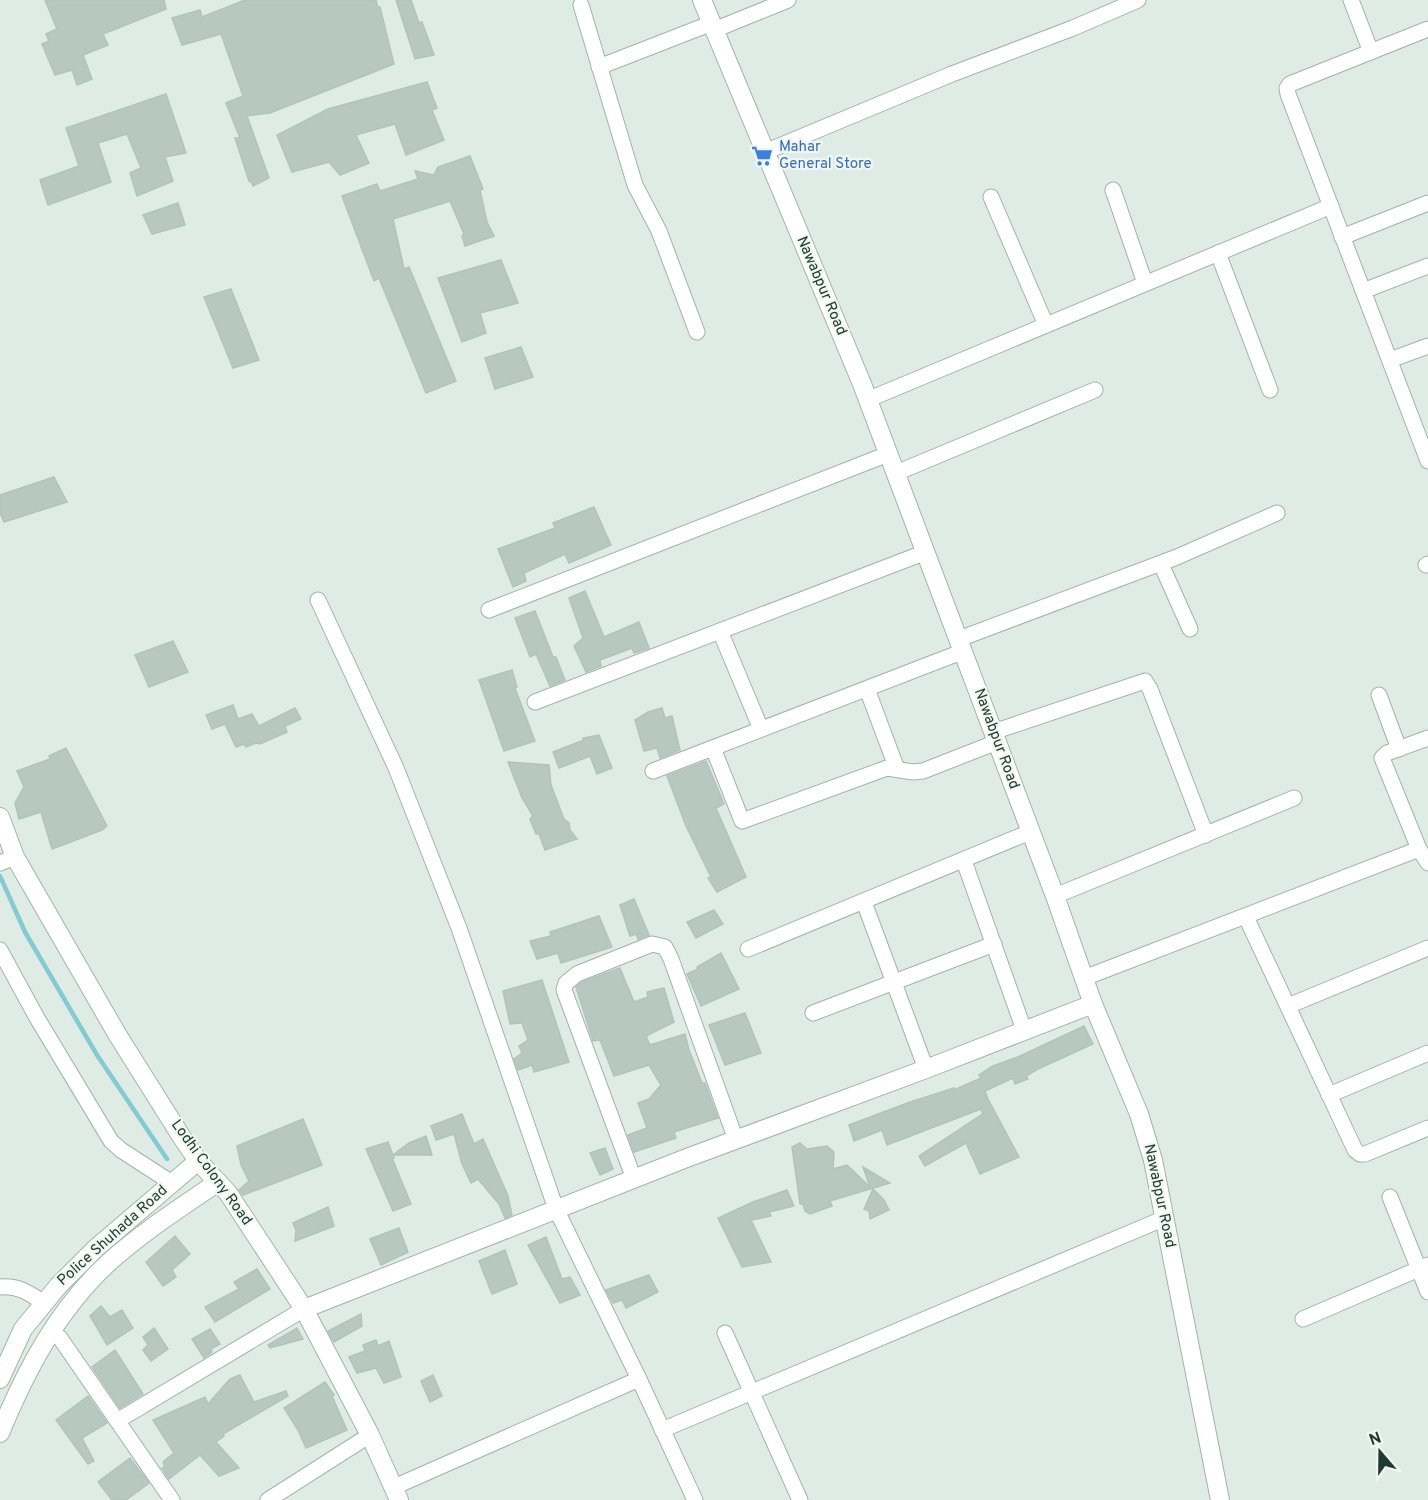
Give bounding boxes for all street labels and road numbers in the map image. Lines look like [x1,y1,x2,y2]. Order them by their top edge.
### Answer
street label: Nawabpur Road [792,234,850,338]
street label: Nawabpur Road [969,686,1023,792]
street label: Lodhi Colony Road [166,1116,256,1230]
street label: Nawabpur Road [1139,1142,1179,1250]
street label: Police Shuhada Road [54,1181,172,1291]

